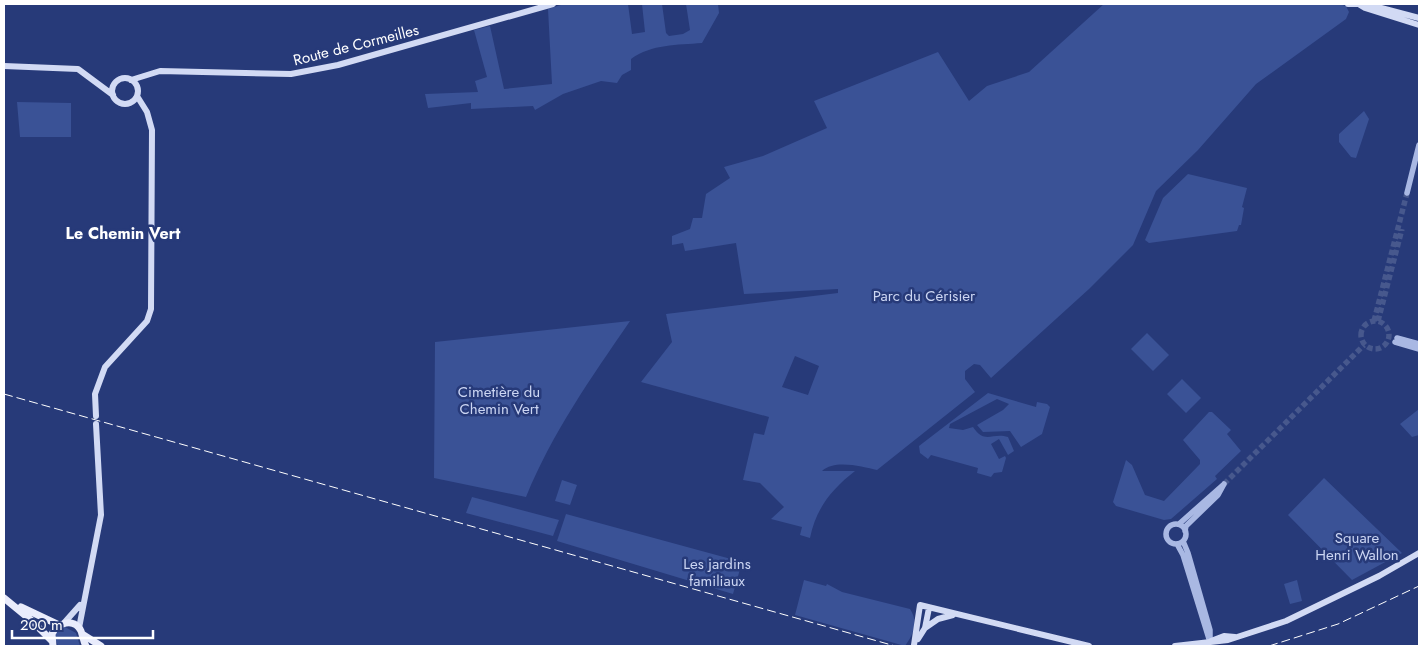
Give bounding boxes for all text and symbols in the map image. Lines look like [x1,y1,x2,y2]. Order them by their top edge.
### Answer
street label: Route de Cormeilles [291,19,421,71]
district label: Le Chemin Vert [66,222,181,245]
park label: Parc du Cérisier [873,285,976,307]
park label: Cimetière du Chemin Vert [458,381,540,420]
park label: Square Henri Wallon [1315,527,1399,566]
park label: Les jardins familiaux [683,553,751,592]
scale bar [12,608,154,640]
text: 200 m [20,614,63,636]

